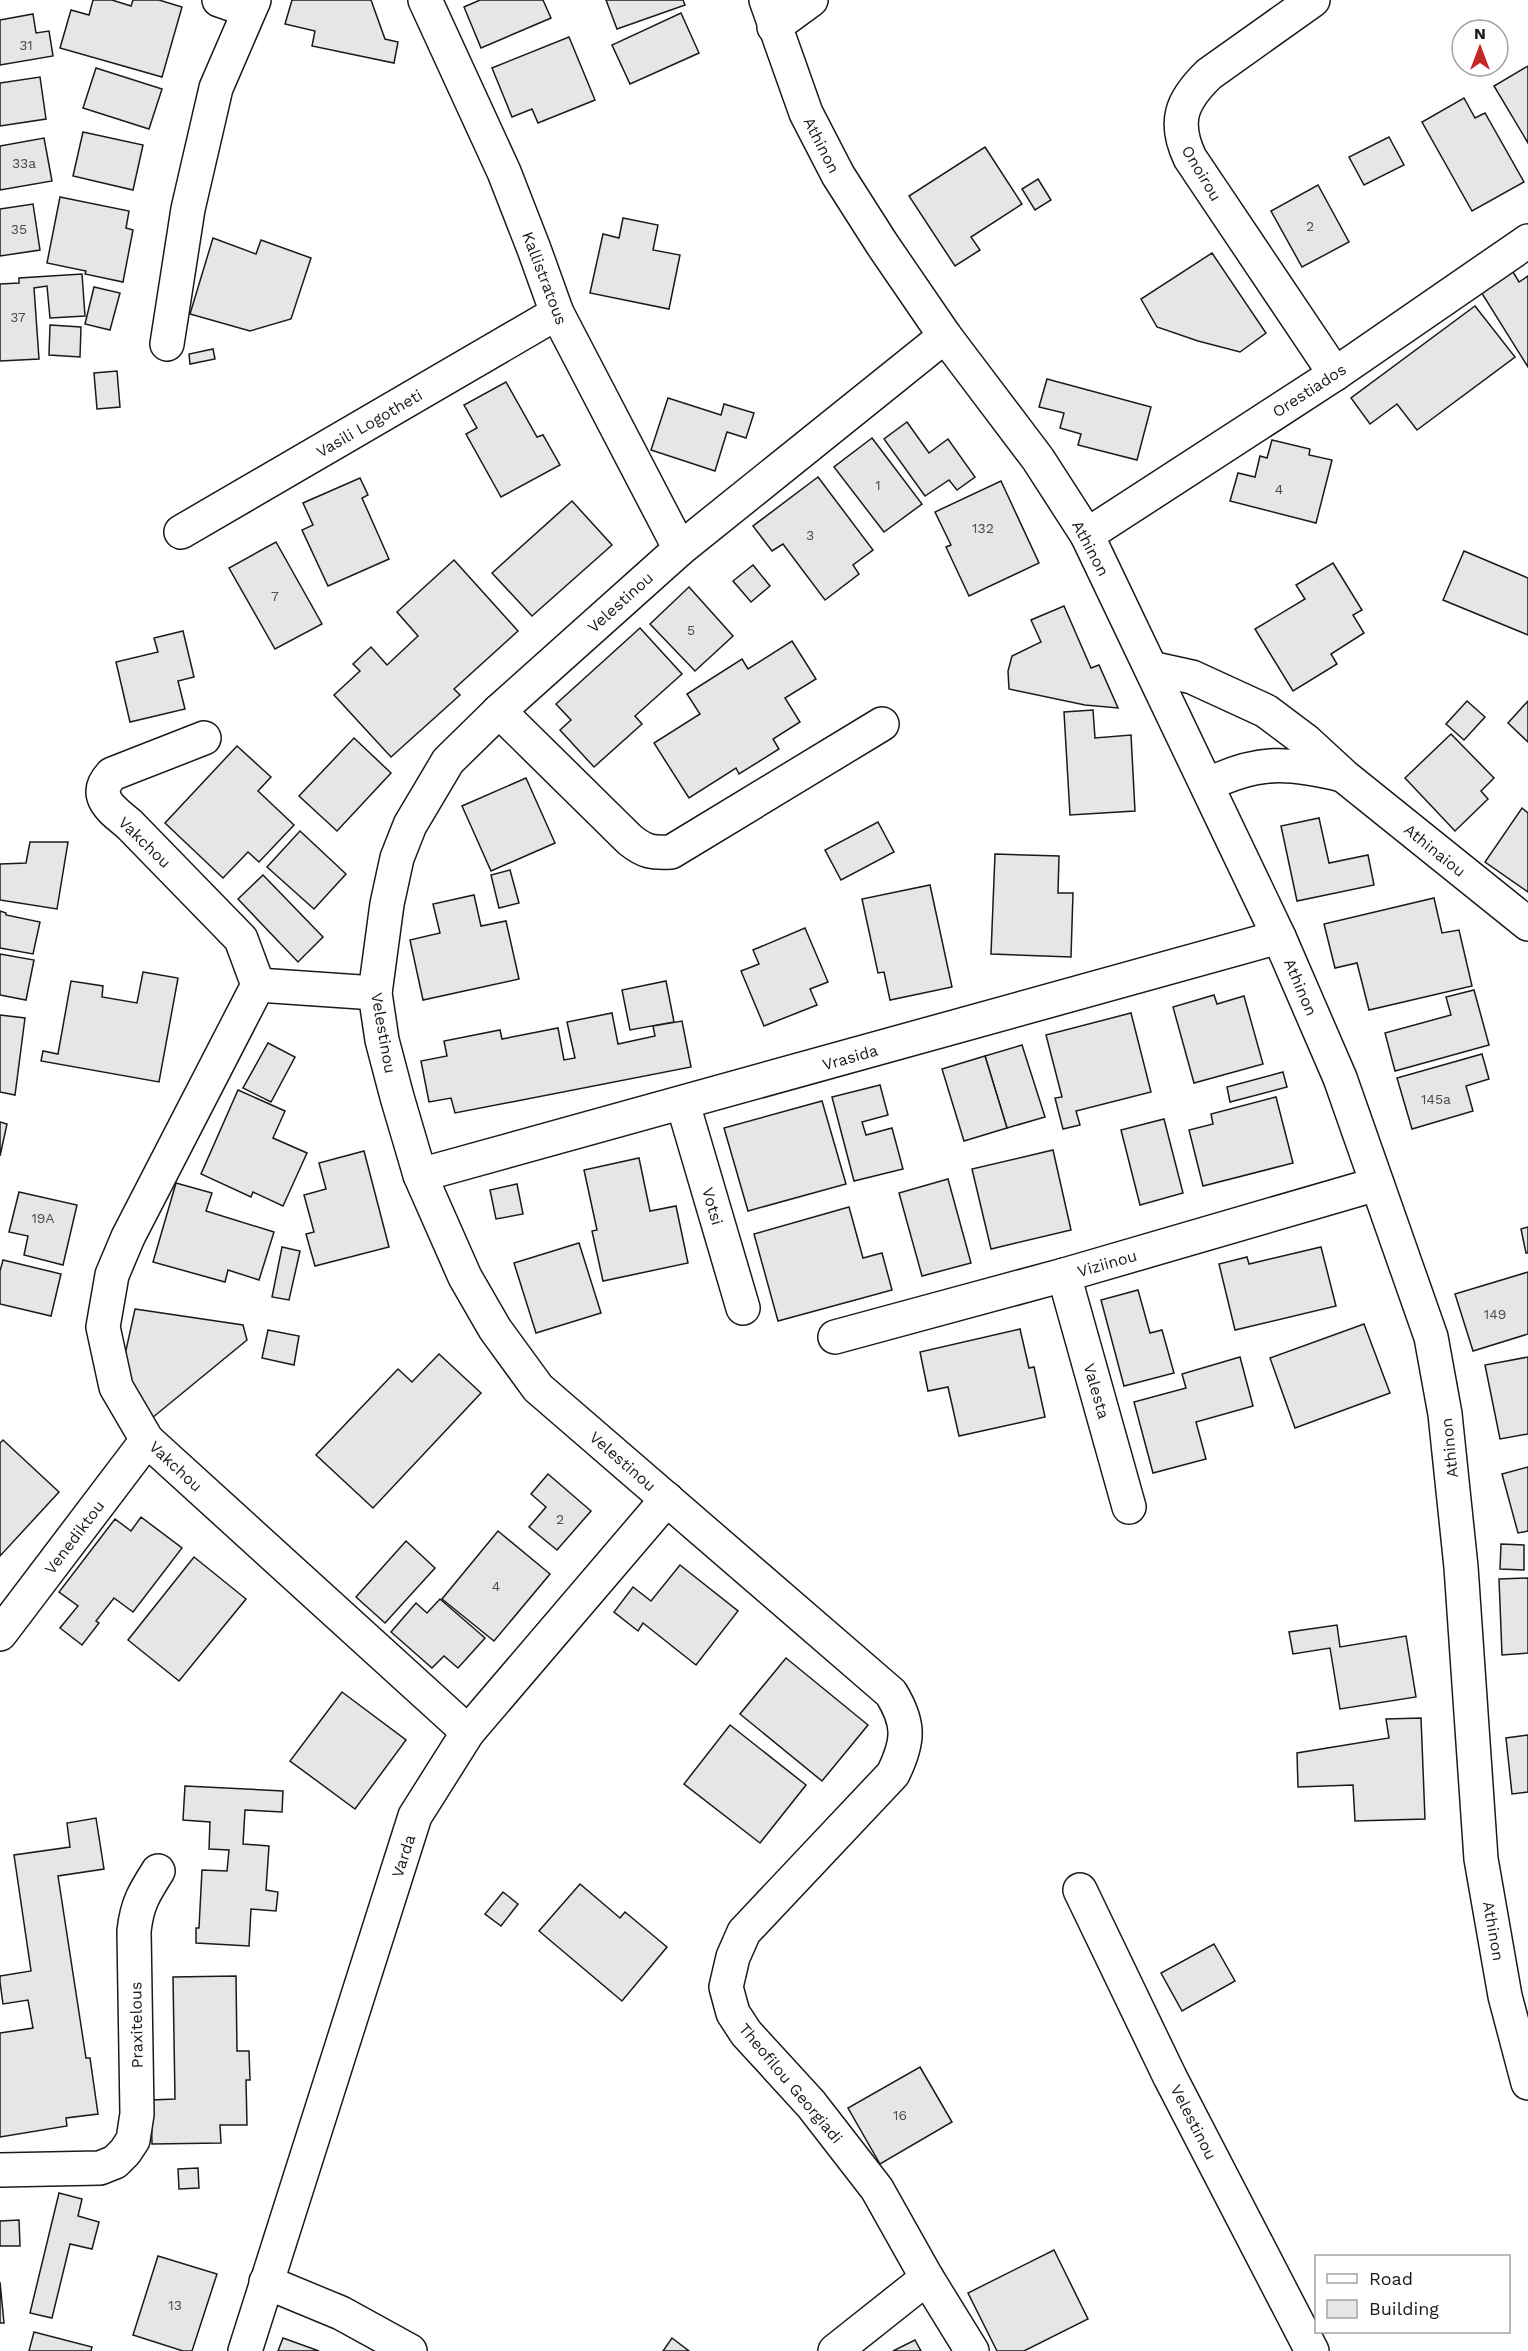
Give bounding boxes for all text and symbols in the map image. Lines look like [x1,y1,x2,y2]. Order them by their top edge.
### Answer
north arrow [1450,18,1510,78]
text: N [1474,24,1486,43]
house number: 31 [19,37,33,53]
street label: Athinon [799,114,844,176]
street label: Onoirou [1178,142,1226,204]
house number: 33a [12,155,36,171]
house number: 2 [1306,218,1314,234]
house number: 35 [11,221,27,237]
street label: Kallistratous [518,229,571,327]
house number: 37 [10,309,26,325]
street label: Orestiados [1269,360,1350,421]
street label: Vasili Logotheti [313,385,426,461]
house number: 1 [875,477,881,493]
house number: 4 [1275,481,1283,497]
street label: Athinon [1068,517,1113,579]
house number: 132 [972,520,994,536]
house number: 3 [806,527,814,543]
street label: Velestinou [584,568,657,637]
house number: 7 [271,588,279,604]
house number: 5 [687,622,695,638]
street label: Vakchou [114,813,175,872]
street label: Athinaiou [1400,820,1469,881]
street label: Athinon [1280,956,1321,1019]
street label: Velestinou [367,991,400,1075]
street label: Vrasida [820,1040,880,1074]
house number: 145a [1421,1091,1451,1107]
street label: Votsi [698,1185,727,1227]
house number: 19A [31,1210,55,1226]
street label: Viziinou [1075,1246,1139,1281]
house number: 149 [1484,1306,1506,1322]
street label: Valesta [1080,1361,1113,1421]
street label: Athinon [1437,1417,1462,1479]
street label: Velestinou [586,1427,660,1495]
street label: Vakchou [145,1437,206,1496]
street label: Venediktou [40,1497,108,1578]
house number: 2 [556,1511,564,1527]
house number: 4 [492,1578,500,1594]
street label: Varda [388,1832,419,1880]
street label: Athinon [1479,1900,1508,1962]
street label: Praxitelous [126,1982,147,2068]
street label: Theofilou Georgiadi [735,2019,846,2147]
street label: Velestinou [1167,2081,1221,2163]
house number: 16 [893,2107,907,2123]
legend [1315,2255,1510,2333]
text: Road [1369,2268,1413,2289]
house number: 13 [168,2297,182,2313]
text: Building [1369,2298,1439,2319]

